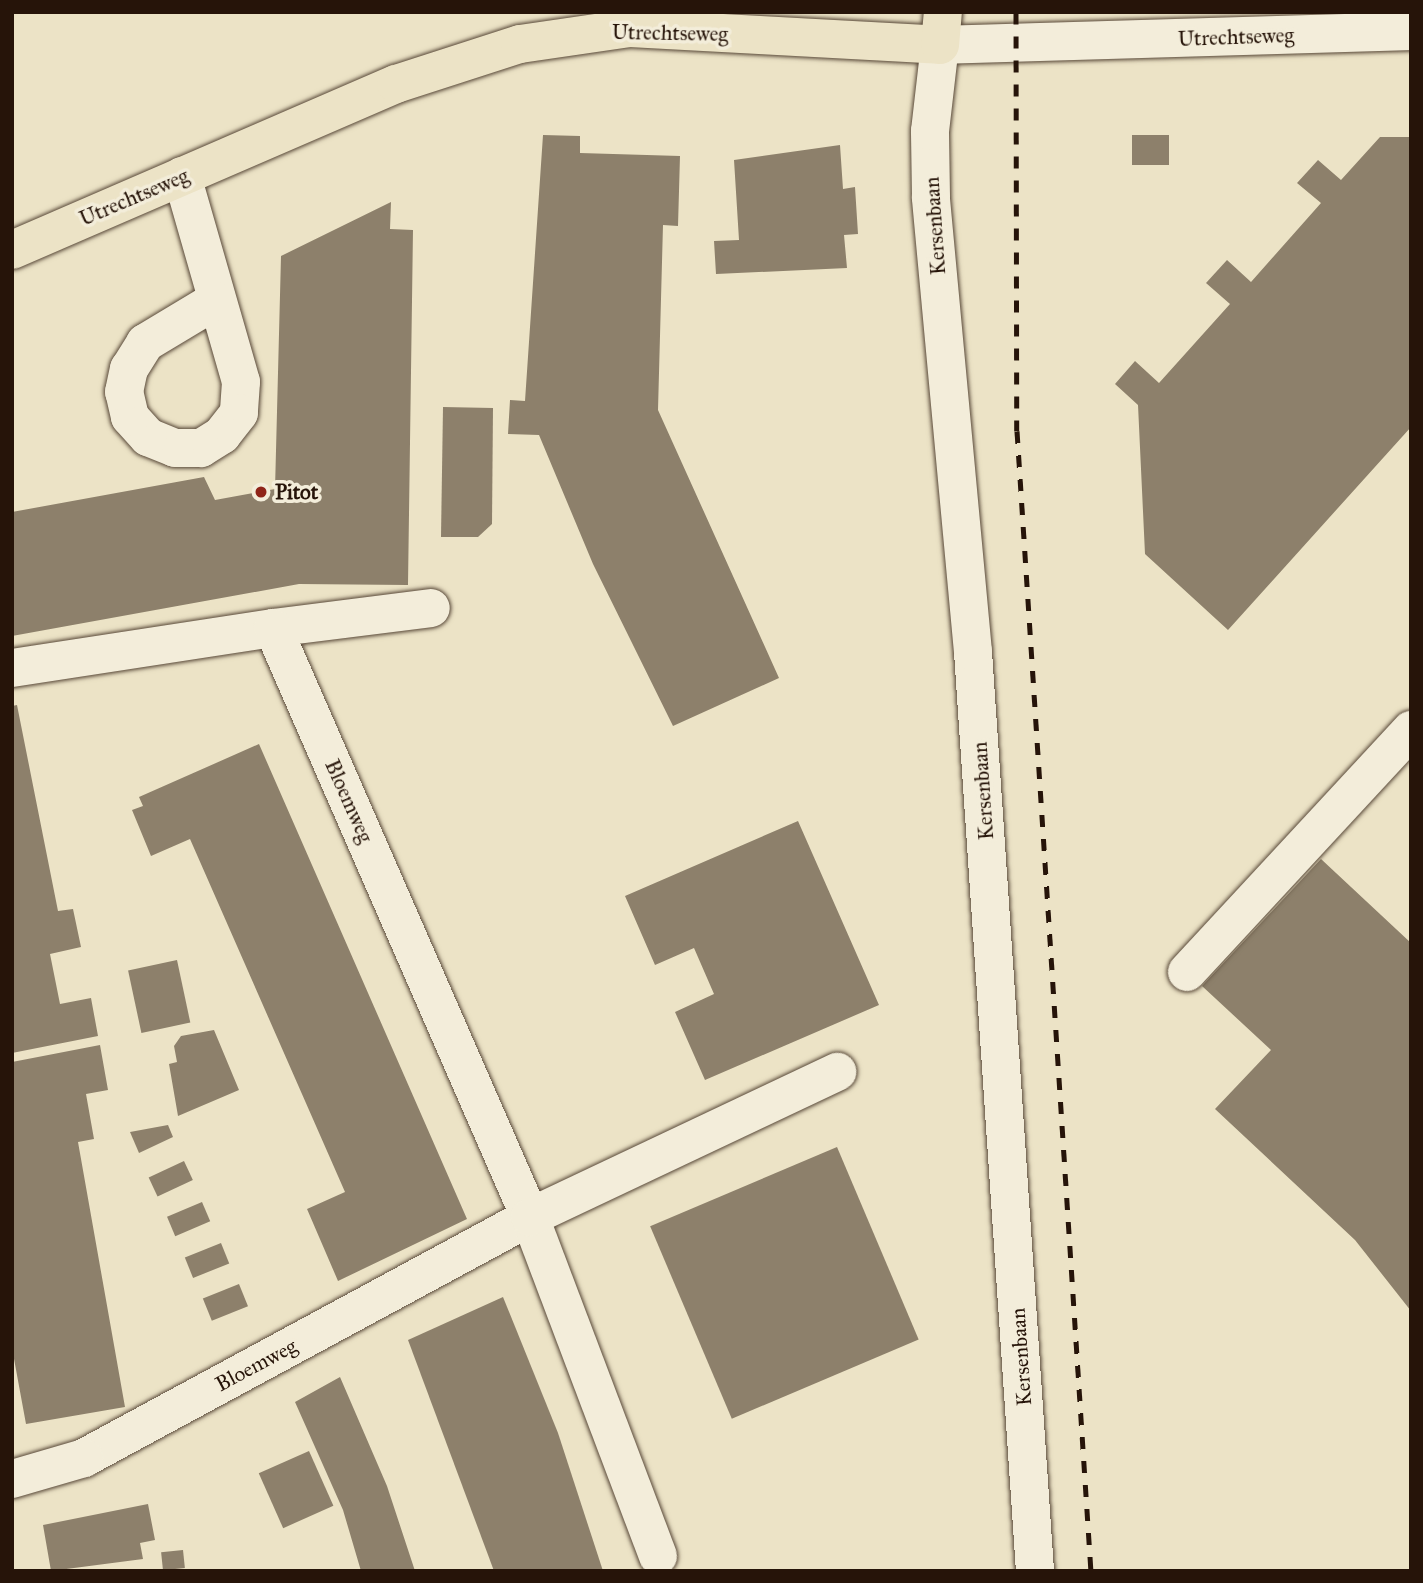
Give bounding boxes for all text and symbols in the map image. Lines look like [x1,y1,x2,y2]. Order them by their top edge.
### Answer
street label: Utrechtseweg [612,19,728,47]
street label: Utrechtseweg [1177,22,1295,52]
street label: Utrechtseweg [76,163,192,231]
street label: Kersenbaan [919,176,951,276]
place label: Pitot [275,479,318,505]
marker: Pitot [253,484,269,500]
street label: Kersenbaan [967,741,999,841]
street label: Bloemweg [319,755,379,847]
street label: Kersenbaan [1005,1307,1037,1407]
street label: Bloemweg [211,1333,301,1397]

